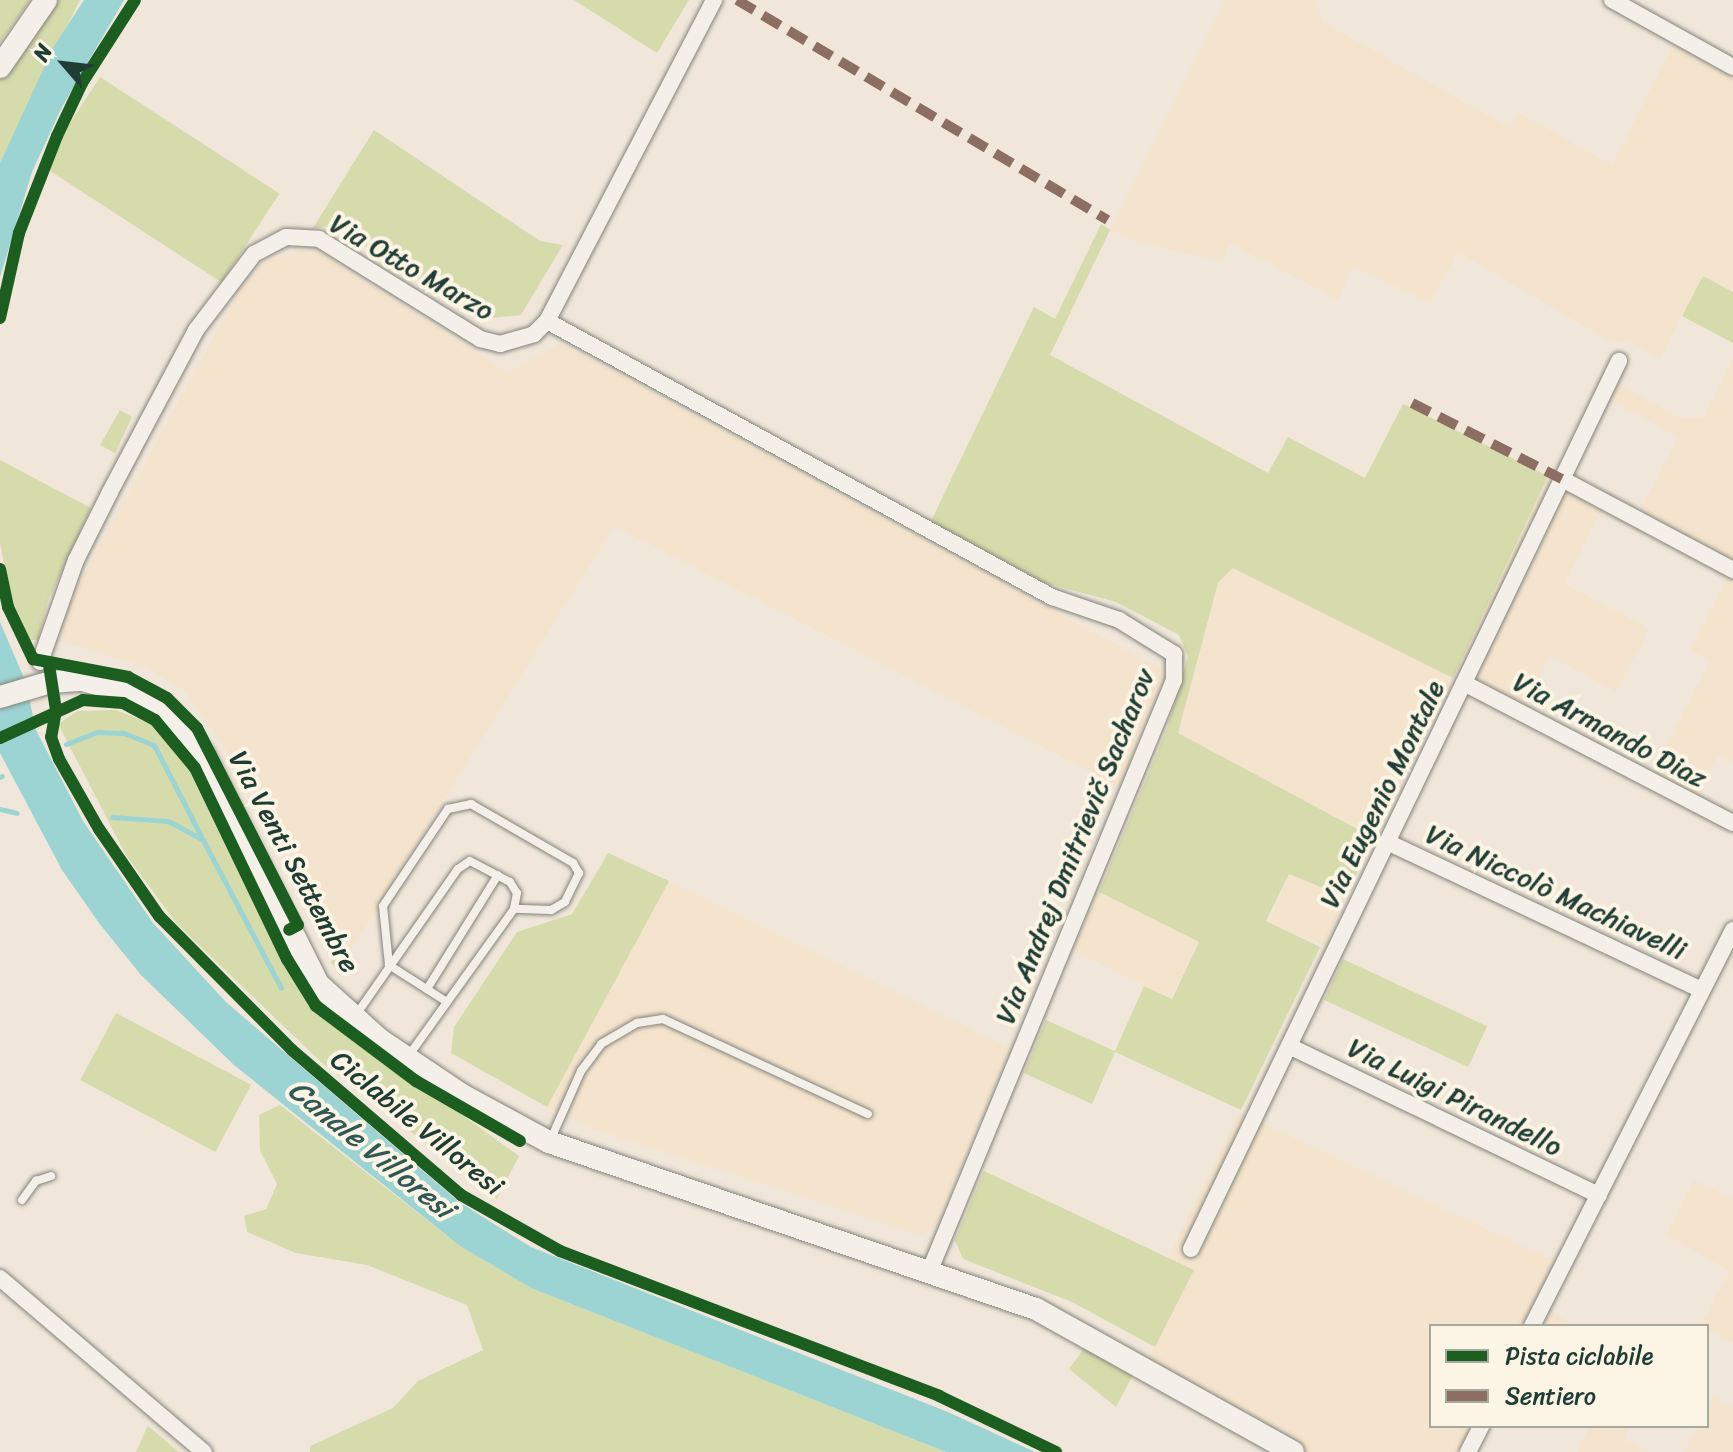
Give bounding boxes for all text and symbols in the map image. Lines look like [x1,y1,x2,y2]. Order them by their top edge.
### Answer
north arrow [24,24,104,104]
text: N [22,37,63,68]
street label: Via Otto Marzo [324,206,500,328]
street label: Via Andrej Dmitrievič Sacharov [988,663,1162,1029]
street label: Via Armando Diaz [1507,665,1713,795]
street label: Via Eugenio Montale [1312,675,1452,913]
street label: Via Venti Settembre [221,745,367,979]
street label: Via Niccolò Machiavelli [1421,817,1691,967]
street label: Via Luigi Pirandello [1342,1031,1568,1163]
street label: Ciclabile Villoresi [323,1043,511,1203]
water label: Canale Villoresi [281,1071,461,1227]
legend [1429,1324,1709,1428]
text: Pista ciclabile [1505,1335,1653,1377]
text: Sentiero [1505,1375,1596,1417]

